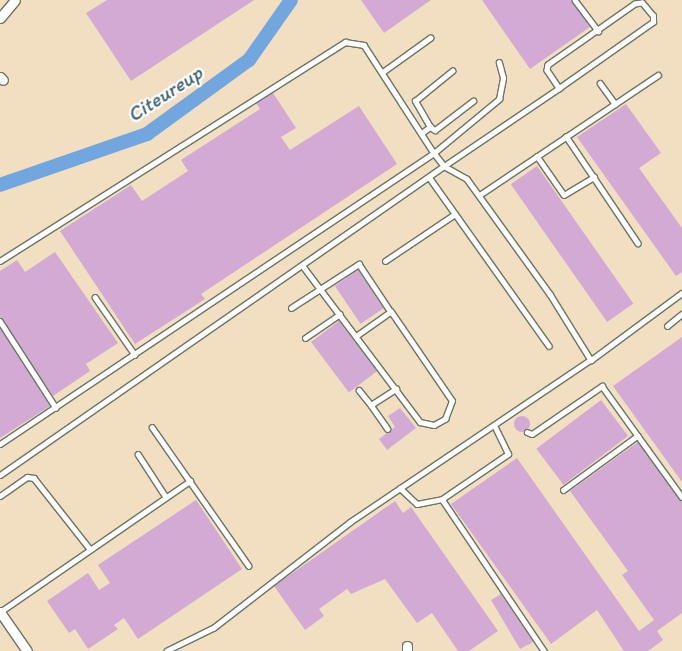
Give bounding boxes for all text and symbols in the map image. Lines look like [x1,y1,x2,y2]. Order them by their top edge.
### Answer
water label: Citeureup [123,61,207,127]

